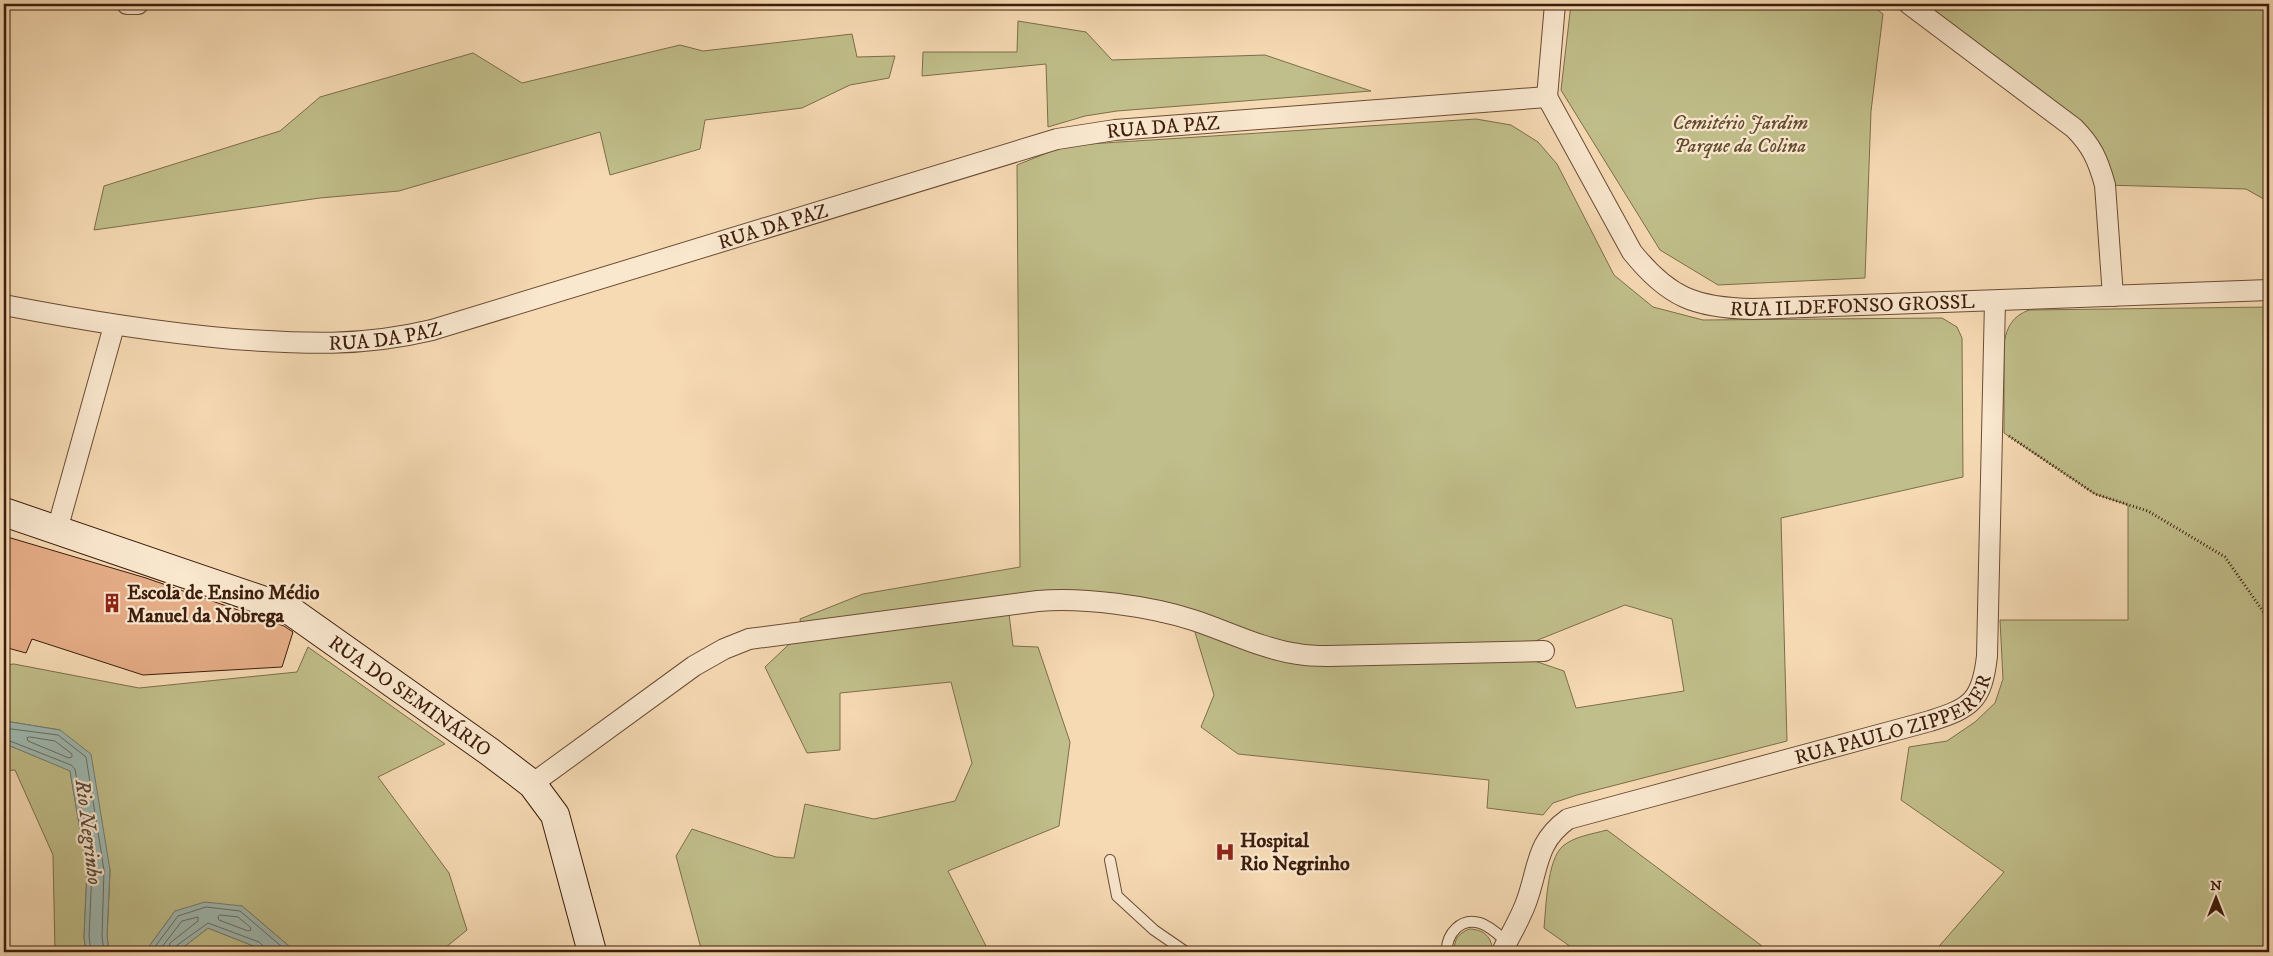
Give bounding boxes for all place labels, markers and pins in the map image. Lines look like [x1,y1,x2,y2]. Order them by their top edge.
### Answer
place label: Escola de Ensino Médio Manuel da Nobrega [127,581,320,629]
building icon: Escola de Ensino Médio Manuel da Nobrega [101,592,123,614]
place label: Hospital Rio Negrinho [1240,829,1350,877]
hospital icon: Hospital Rio Negrinho [1214,841,1236,863]

